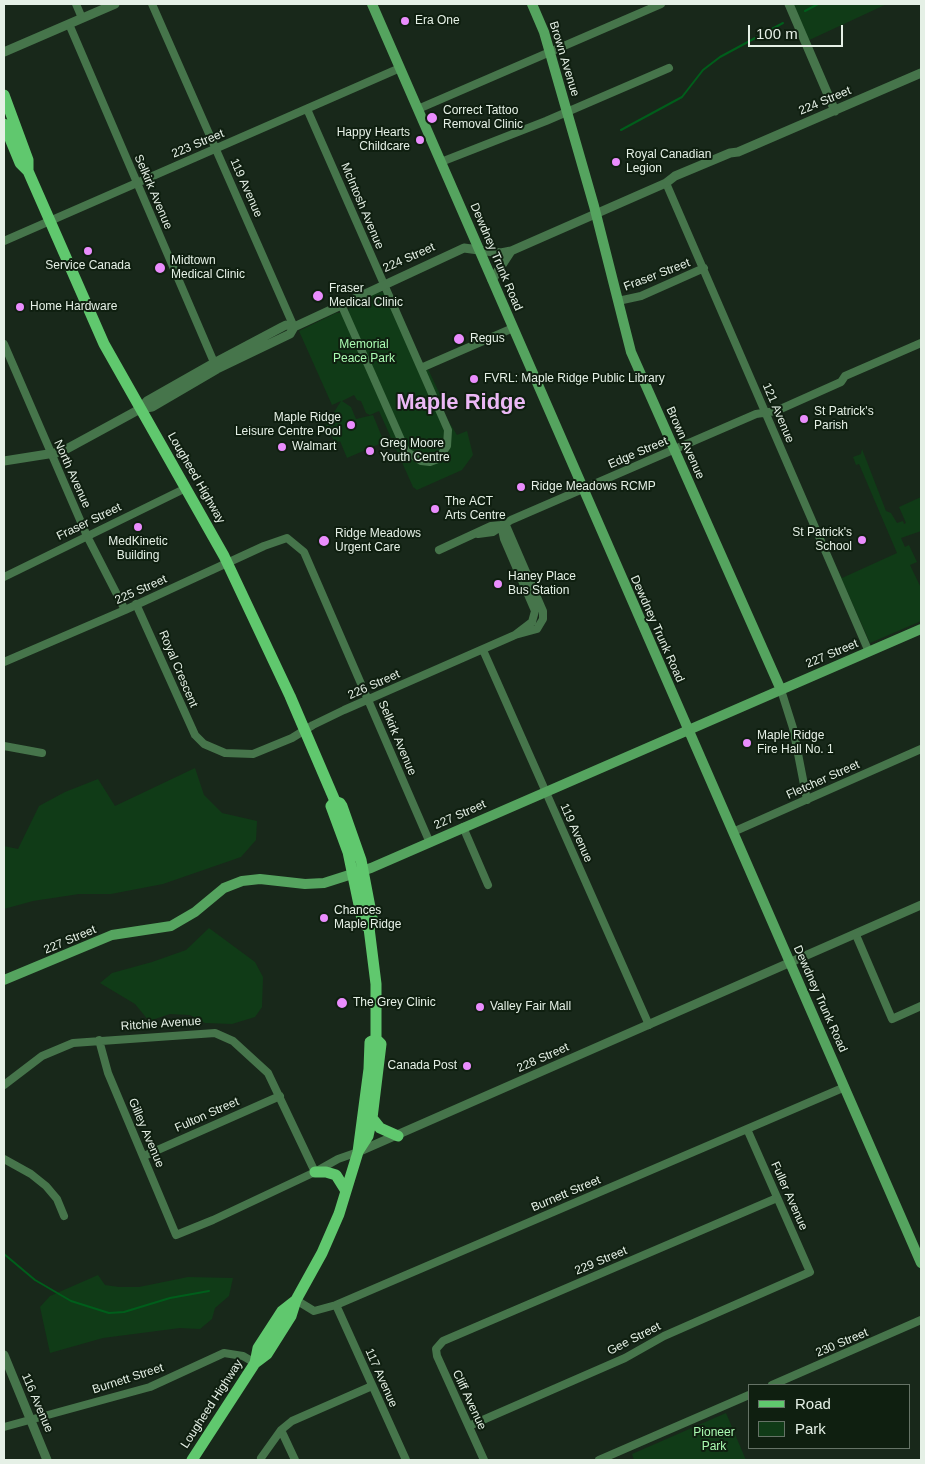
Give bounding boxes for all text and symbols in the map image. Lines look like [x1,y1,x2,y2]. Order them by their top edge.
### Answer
place label: Era One [415,14,460,28]
marker: Era One [399,15,411,27]
scale bar [750,15,845,47]
street label: Brown Avenue [546,20,582,98]
text: 100 m [756,25,798,42]
street label: 224 Street [797,84,853,118]
place label: Correct Tattoo Removal Clinic [443,104,523,132]
marker: Correct Tattoo Removal Clinic [425,111,439,125]
place label: Happy Hearts Childcare [337,126,410,154]
street label: 223 Street [170,127,226,161]
marker: Happy Hearts Childcare [414,134,426,146]
place label: Royal Canadian Legion [626,148,711,176]
street label: Selkirk Avenue [131,152,175,232]
street label: 119 Avenue [227,156,265,220]
marker: Royal Canadian Legion [610,156,622,168]
street label: McIntosh Avenue [337,161,387,251]
street label: Dewdney Trunk Road [467,201,525,313]
street label: 224 Street [381,240,437,276]
marker: Service Canada [82,245,94,257]
place label: Midtown Medical Clinic [171,254,245,282]
street label: Fraser Street [622,256,692,294]
place label: Service Canada [45,259,131,273]
marker: Midtown Medical Clinic [153,261,167,275]
place label: Fraser Medical Clinic [329,282,403,310]
marker: Fraser Medical Clinic [311,289,325,303]
place label: Home Hardware [30,300,117,314]
marker: Home Hardware [14,301,26,313]
marker: Regus [452,332,466,346]
place label: Regus [470,332,505,346]
park label: Memorial Peace Park [333,338,395,366]
place label: FVRL: Maple Ridge Public Library [484,372,665,386]
marker: FVRL: Maple Ridge Public Library [468,373,480,385]
street label: 121 Avenue [759,381,797,445]
district label: Maple Ridge [396,390,526,416]
street label: Brown Avenue [663,405,707,481]
place label: St Patrick's Parish [814,405,874,433]
place label: Maple Ridge Leisure Centre Pool [235,411,341,439]
marker: St Patrick's Parish [798,413,810,425]
marker: Maple Ridge Leisure Centre Pool [345,419,357,431]
street label: Lougheed Highway [164,430,228,526]
street label: Edge Street [606,434,670,472]
place label: Greg Moore Youth Centre [380,437,450,465]
street label: North Avenue [51,438,93,510]
place label: Walmart [292,440,336,454]
marker: Walmart [276,441,288,453]
marker: Greg Moore Youth Centre [364,445,376,457]
place label: Ridge Meadows RCMP [531,480,656,494]
marker: Ridge Meadows RCMP [515,481,527,493]
place label: The ACT Arts Centre [445,495,506,523]
street label: Fraser Street [54,500,124,544]
marker: The ACT Arts Centre [429,503,441,515]
marker: MedKinetic Building [132,521,144,533]
place label: St Patrick's School [792,526,852,554]
place label: Ridge Meadows Urgent Care [335,527,421,555]
marker: Ridge Meadows Urgent Care [317,534,331,548]
marker: St Patrick's School [856,534,868,546]
place label: MedKinetic Building [108,535,168,563]
place label: Haney Place Bus Station [508,570,576,598]
street label: 225 Street [113,572,169,608]
street label: Dewdney Trunk Road [627,573,687,685]
marker: Haney Place Bus Station [492,578,504,590]
street label: Royal Crescent [155,628,201,710]
street label: 227 Street [804,637,860,671]
street label: 226 Street [346,667,402,703]
street label: Selkirk Avenue [375,698,419,778]
place label: Maple Ridge Fire Hall No. 1 [757,729,834,757]
marker: Maple Ridge Fire Hall No. 1 [741,737,753,749]
street label: Fletcher Street [784,757,862,803]
street label: 227 Street [432,797,488,833]
street label: 119 Avenue [557,801,595,865]
place label: Chances Maple Ridge [334,904,401,932]
marker: Chances Maple Ridge [318,912,330,924]
street label: 227 Street [42,923,98,957]
street label: Dewdney Trunk Road [790,943,850,1055]
marker: The Grey Clinic [335,996,349,1010]
place label: The Grey Clinic [353,996,436,1010]
place label: Valley Fair Mall [490,1000,571,1014]
marker: Valley Fair Mall [474,1001,486,1013]
street label: Ritchie Avenue [120,1014,202,1034]
street label: 228 Street [515,1040,571,1076]
place label: Canada Post [388,1059,457,1073]
marker: Canada Post [461,1060,473,1072]
street label: Fulton Street [173,1094,241,1136]
street label: Gilley Avenue [125,1096,167,1170]
street label: Fuller Avenue [767,1159,811,1233]
street label: Burnett Street [529,1173,603,1215]
street label: 229 Street [573,1244,629,1278]
street label: Gee Street [605,1319,663,1359]
street label: 230 Street [814,1326,870,1360]
street label: 117 Avenue [362,1346,400,1410]
street label: Lougheed Highway [178,1357,246,1451]
street label: Burnett Street [91,1361,165,1397]
street label: Cliff Avenue [449,1368,489,1432]
street label: 116 Avenue [18,1371,56,1435]
legend [748,1384,910,1449]
text: Road [795,1395,831,1412]
text: Park [795,1420,826,1437]
park label: Pioneer Park [693,1426,735,1454]

